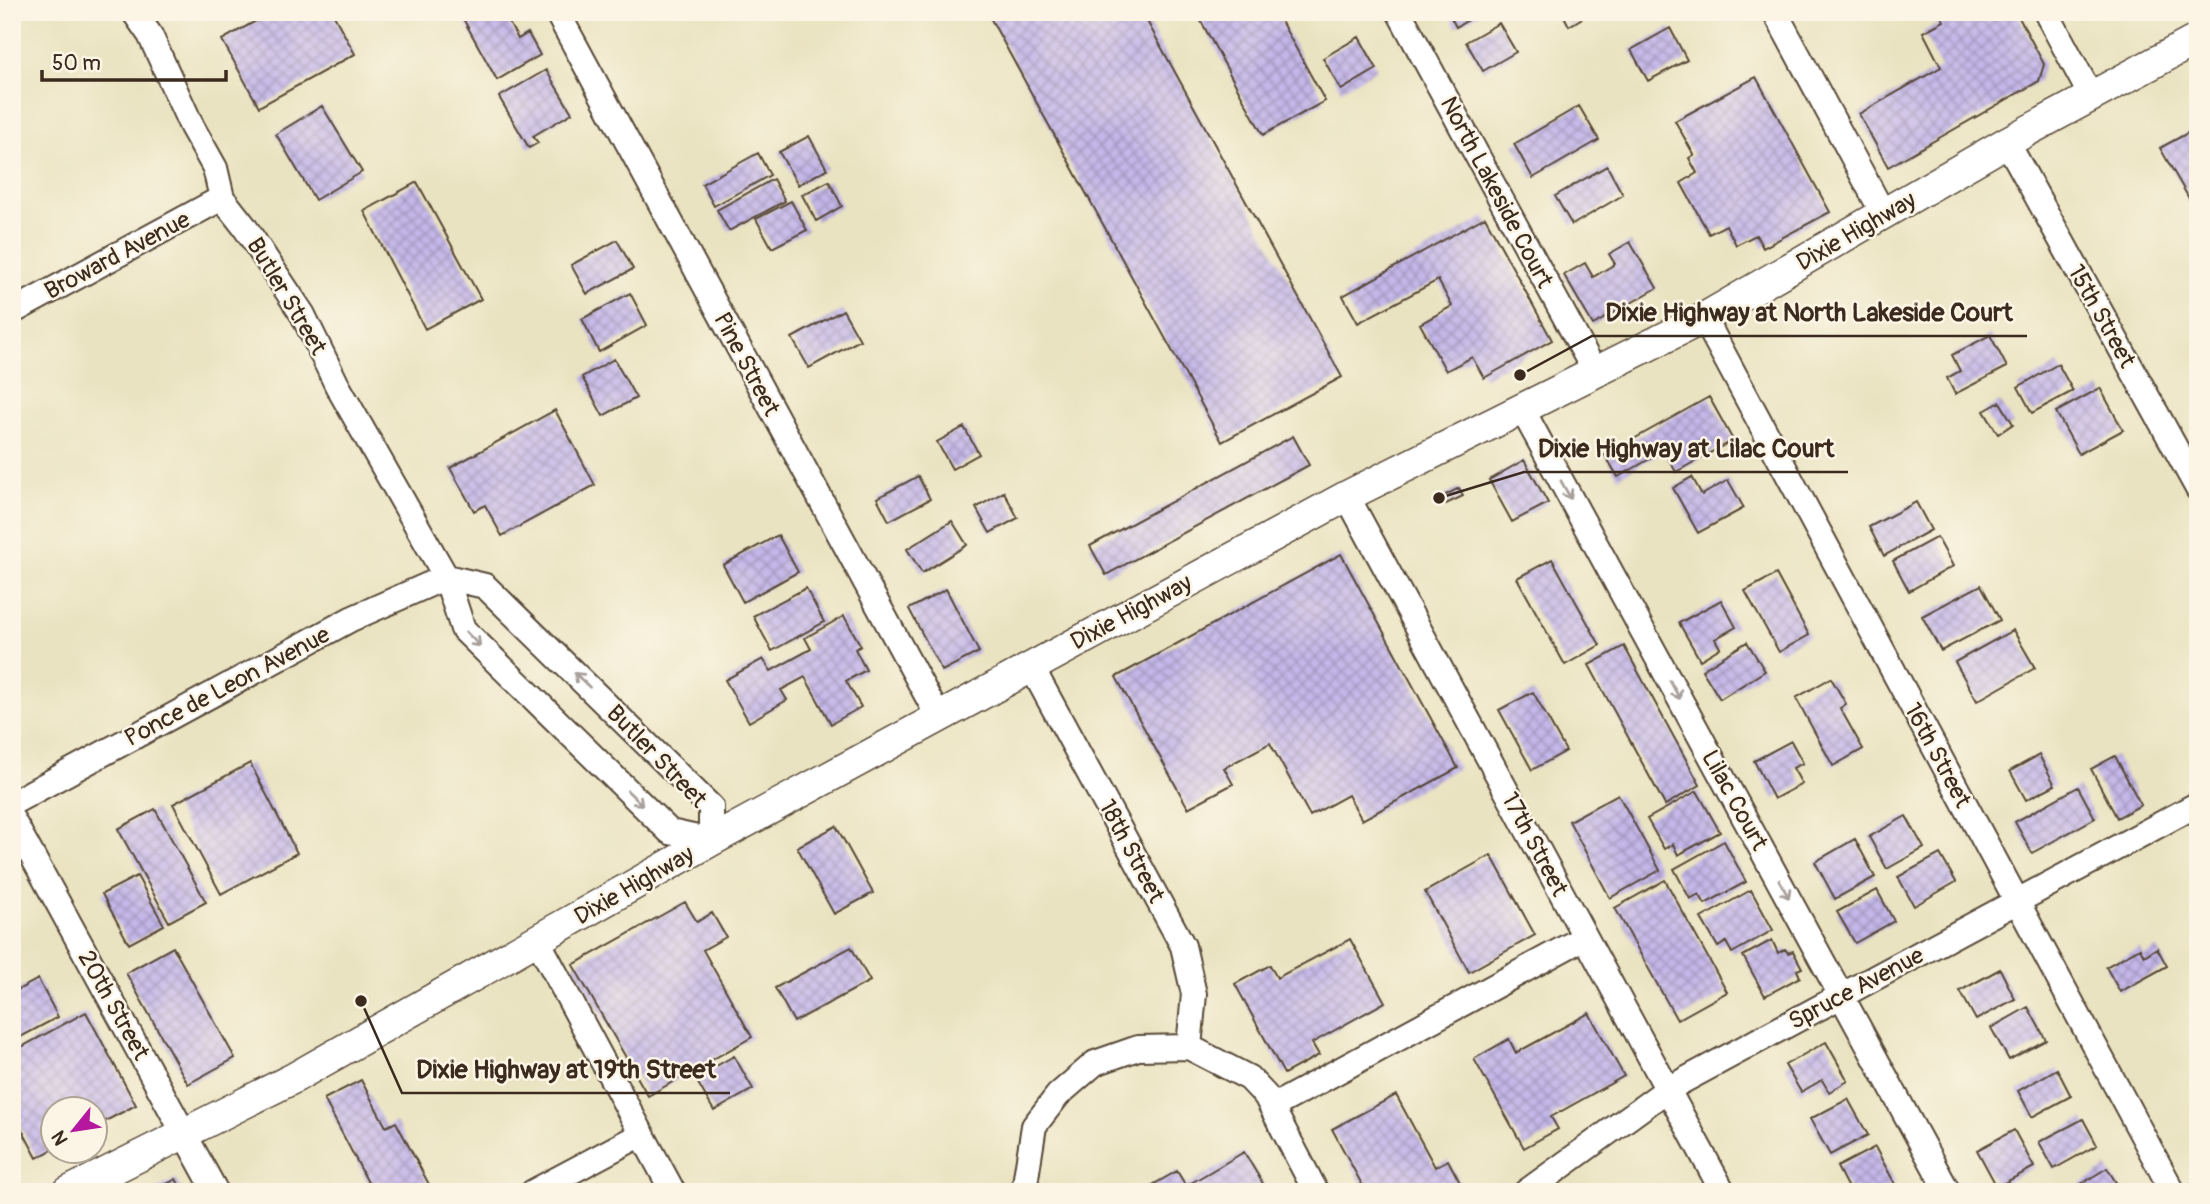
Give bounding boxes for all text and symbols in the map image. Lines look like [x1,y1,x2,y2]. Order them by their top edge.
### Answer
scale bar [42,38,226,82]
text: 50 m [52,50,101,77]
street label: North Lakeside Court [1434,92,1559,293]
street label: Dixie Highway [1791,186,1921,277]
street label: Broward Avenue [40,205,195,306]
street label: Butler Street [240,232,333,360]
street label: 15th Street [2061,260,2142,373]
callout: Dixie Highway at North Lakeside Court [1592,289,2027,336]
text: Dixie Highway at North Lakeside Court [1605,297,2013,329]
street label: Pine Street [707,308,786,421]
callout: Dixie Highway at Lilac Court [1524,425,1848,472]
text: Dixie Highway at Lilac Court [1538,433,1835,465]
one-way arrow [1560,479,1573,500]
street label: Dixie Highway [1066,568,1197,657]
street label: Ponce de Leon Avenue [120,620,335,753]
one-way arrow [464,630,481,647]
one-way arrow [573,672,590,689]
one-way arrow [1669,679,1683,700]
street label: 16th Street [1898,698,1977,813]
street label: Butler Street [600,699,713,814]
street label: Lilac Court [1695,745,1774,856]
street label: 17th Street [1495,787,1574,901]
one-way arrow [627,789,644,806]
street label: 18th Street [1092,795,1171,908]
street label: Dixie Highway [569,840,699,931]
one-way arrow [1778,879,1792,899]
street label: Spruce Avenue [1784,941,1929,1036]
street label: 20th Street [72,945,156,1065]
callout: Dixie Highway at 19th Street [402,1046,730,1093]
text: Dixie Highway at 19th Street [416,1054,716,1086]
north arrow [38,1096,108,1166]
text: N [46,1126,74,1150]

